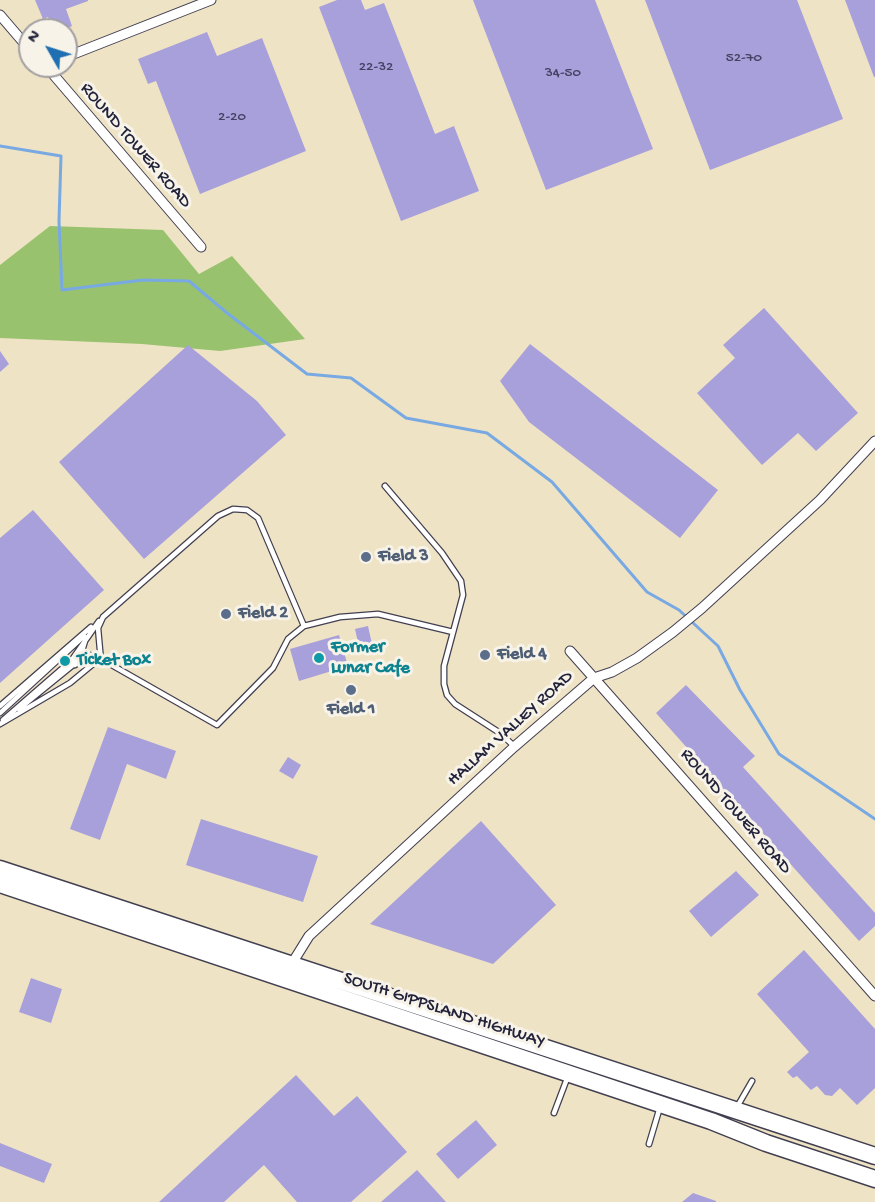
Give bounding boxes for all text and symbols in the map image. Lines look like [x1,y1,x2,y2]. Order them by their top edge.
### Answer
north arrow [18,18,78,78]
text: N [25,28,46,48]
house number: 52-70 [726,50,762,68]
house number: 22-32 [359,59,393,77]
house number: 34-50 [545,65,581,83]
street label: ROUND TOWER ROAD [75,79,195,213]
house number: 2-20 [218,109,246,127]
place label: Field 3 [378,546,429,568]
marker: Field 3 [359,550,373,564]
place label: Field 2 [238,603,288,625]
marker: Field 2 [219,607,233,621]
place label: Former Lunar Cafe [331,637,410,680]
place label: Field 4 [497,644,547,666]
marker: Field 4 [478,648,492,662]
place label: Ticket Box [77,650,151,672]
marker: Former Lunar Cafe [312,651,326,665]
marker: Ticket Box [58,654,72,668]
street label: HALLAM VALLEY ROAD [444,667,578,791]
marker: Field 1 [344,683,358,697]
place label: Field 1 [327,699,375,721]
street label: ROUND TOWER ROAD [675,745,795,879]
street label: SOUTH GIPPSLAND HIGHWAY [341,968,547,1054]

